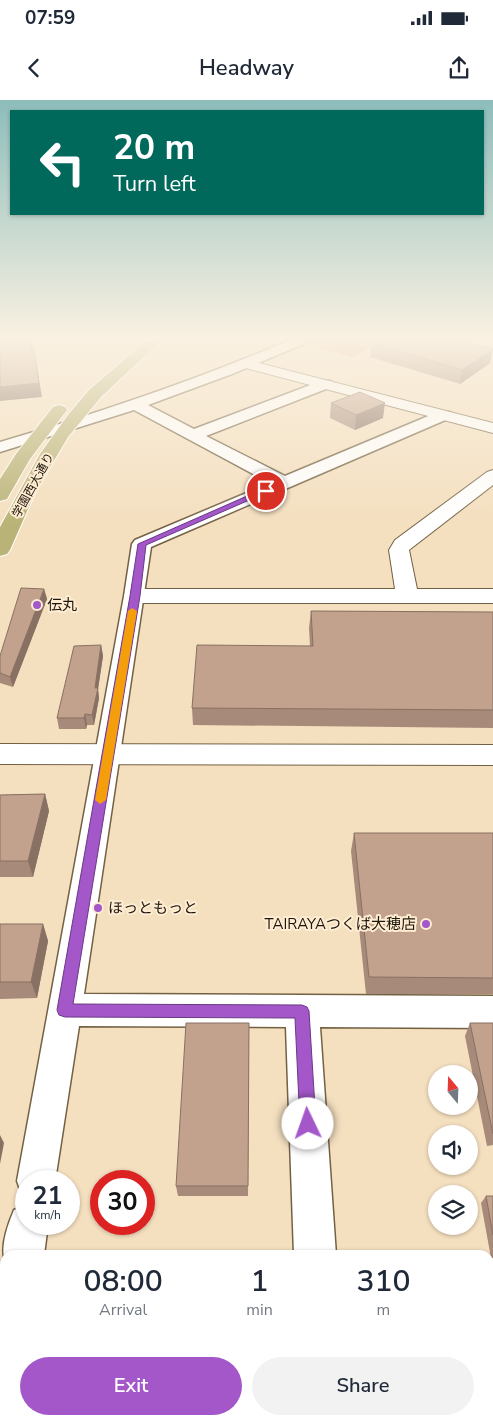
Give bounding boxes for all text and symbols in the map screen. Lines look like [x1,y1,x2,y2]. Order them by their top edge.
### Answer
text: 07:59 [25,5,75,31]
text: Headway [199,53,294,83]
icon: back [20,54,48,82]
icon: share [445,54,473,82]
text: 20 m [113,124,195,171]
icon: left [30,130,95,195]
text: Turn left [113,169,196,199]
street label: 学園西大通り [9,450,57,520]
pin [245,470,287,512]
icon: arrive [252,477,280,505]
place label: 伝丸 [47,595,77,615]
marker: 伝丸 [31,599,43,611]
place label: ほっともっと [108,898,198,918]
marker: ほっともっと [92,902,104,914]
place label: TAIRAYAつくば大穂店 [265,914,416,934]
marker: TAIRAYAつくば大穂店 [420,918,432,930]
north arrow [428,1065,478,1115]
map controls [428,1065,478,1235]
position arrow [281,1097,333,1149]
button: sound [428,1125,478,1175]
speed limit sign: 30 [90,1170,155,1235]
text: 21 [32,1179,63,1213]
button: layers [428,1185,478,1235]
text: km/h [34,1207,61,1223]
text: 08:00 [84,1261,163,1302]
text: 1 [251,1261,269,1302]
text: 310 [356,1261,410,1302]
text: Arrival [99,1299,147,1321]
text: min [246,1299,273,1321]
text: m [377,1299,390,1321]
button: Exit [20,1357,242,1415]
button: Share [252,1357,474,1415]

